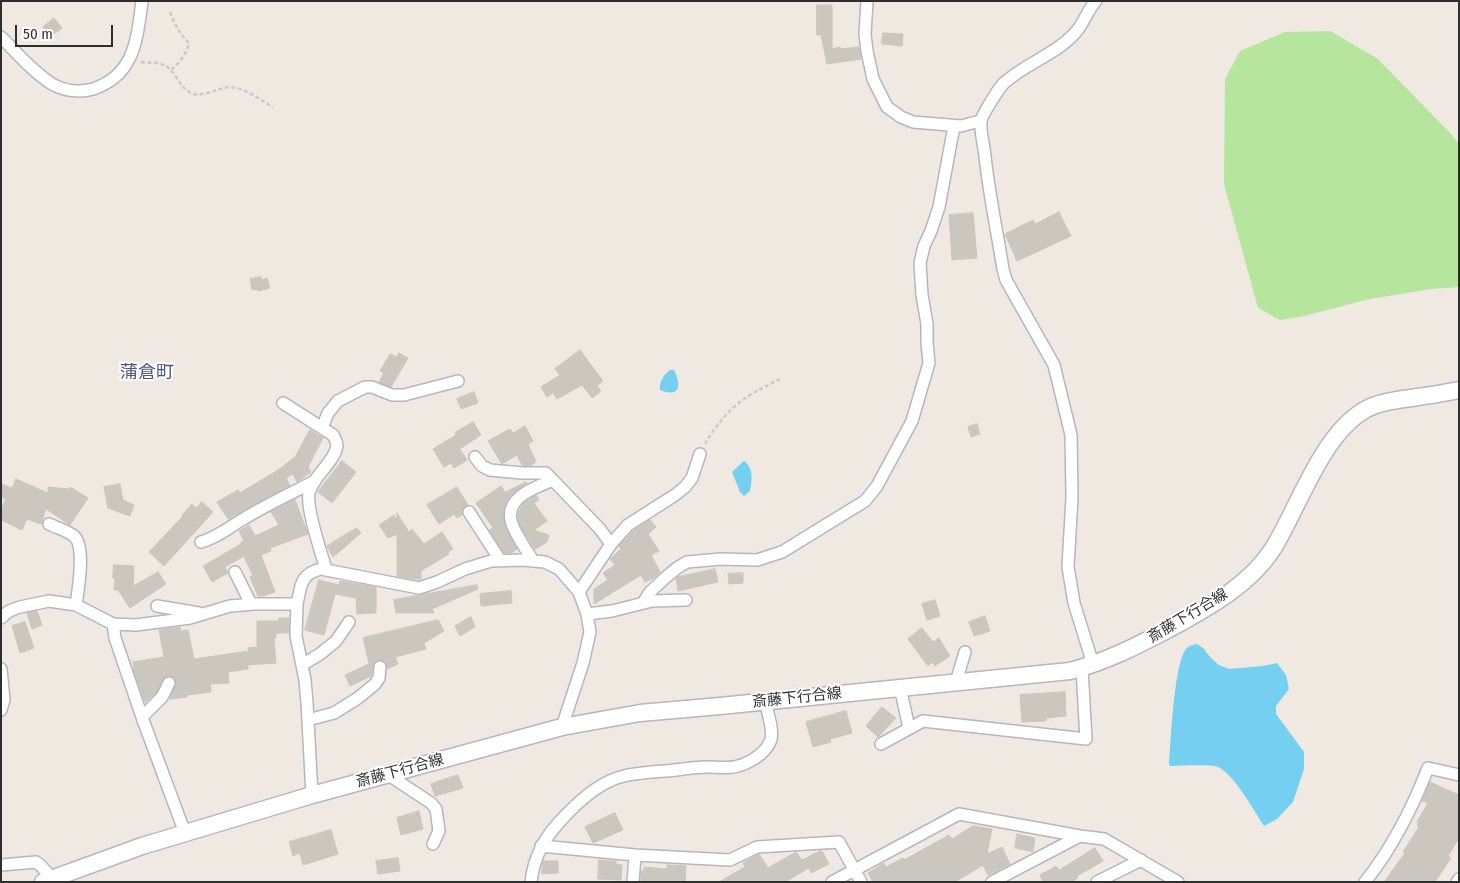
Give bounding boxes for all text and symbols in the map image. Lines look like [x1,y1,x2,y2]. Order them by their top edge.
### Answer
scale bar [18,15,115,47]
text: 50 m [23,25,53,43]
district label: 蒲倉町 [120,362,174,384]
street label: 斎藤下行合線 [1145,585,1231,647]
street label: 斎藤下行合線 [751,684,843,712]
street label: 斎藤下行合線 [354,751,446,791]

